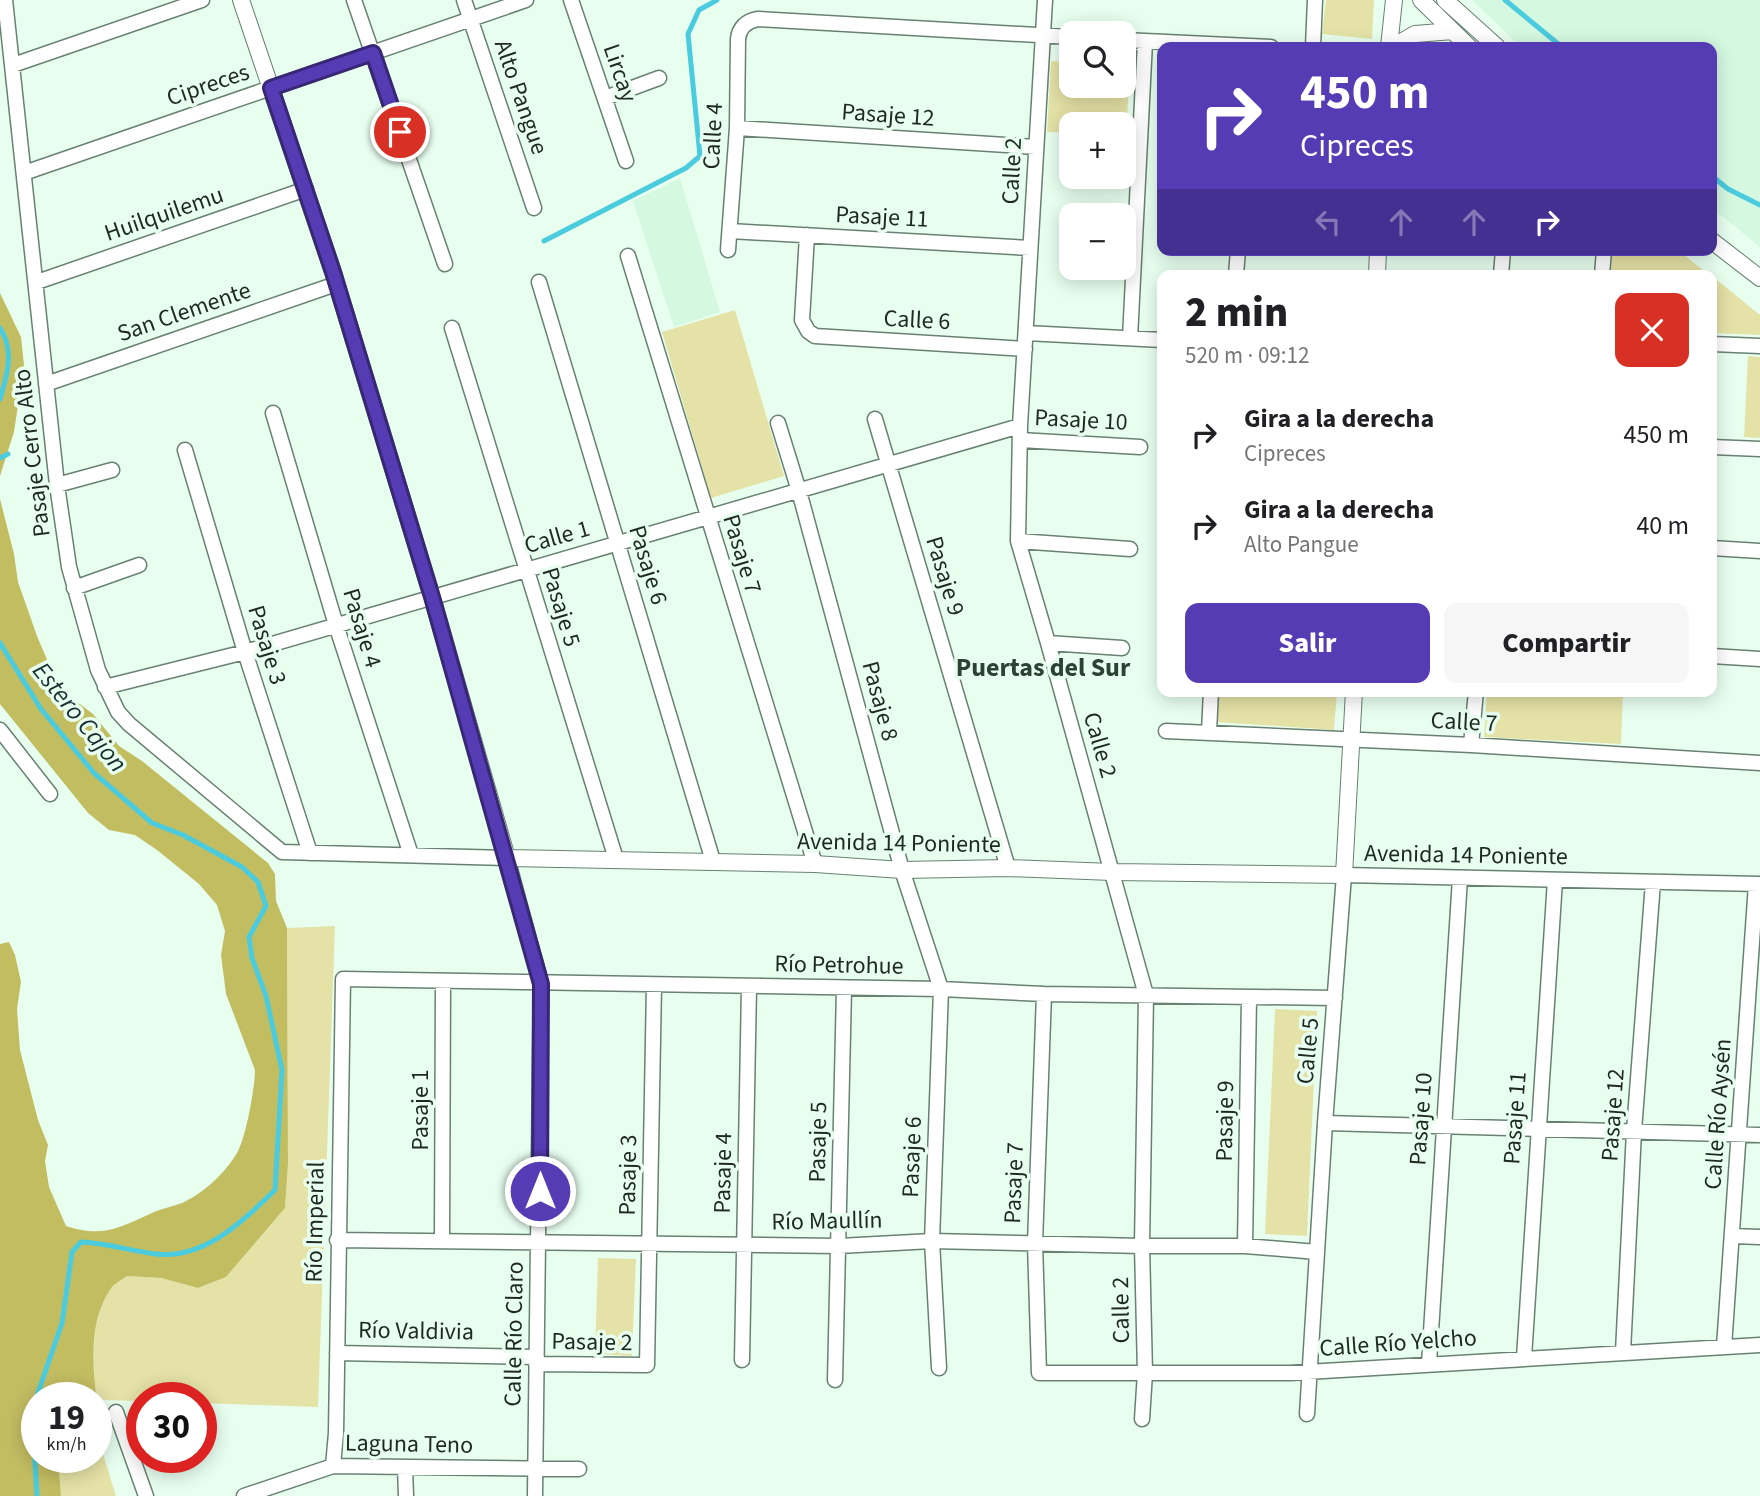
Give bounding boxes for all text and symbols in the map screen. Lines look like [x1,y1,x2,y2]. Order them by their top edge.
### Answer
map controls [1059,21,1136,280]
button: search [1059,21,1136,98]
street label: Alto Pangue [485,35,557,159]
street label: Lircay [594,39,646,107]
street label: Cipreces [162,55,254,115]
text: 450 m [1300,58,1429,128]
icon: right [1185,70,1276,161]
street label: Pasaje 12 [840,94,936,136]
pin [370,102,430,162]
street label: Calle 4 [694,102,732,170]
button: + [1059,112,1136,189]
icon: arrive [381,113,419,151]
text: Cipreces [1300,123,1414,169]
street label: Calle 2 [993,137,1031,205]
street label: Huilquilemu [100,177,228,251]
street label: Pasaje 11 [834,197,930,237]
button: − [1059,203,1136,280]
icon: left [1309,203,1347,241]
icon: ahead [1382,203,1420,241]
icon: ahead [1455,203,1493,241]
icon: right [1528,203,1566,241]
street label: San Clemente [113,273,255,351]
text: 2 min [1185,283,1288,343]
button: close [1615,293,1689,367]
street label: Calle 6 [883,301,951,339]
text: 520 m · 09:12 [1185,339,1309,372]
street label: Pasaje Cerro Alto [4,367,60,539]
street label: Pasaje 10 [1033,400,1129,440]
text: Gira a la derecha [1244,400,1434,437]
icon: right [1185,416,1223,454]
text: 450 m [1623,416,1689,453]
text: Cipreces [1244,437,1326,470]
text: Gira a la derecha [1244,491,1434,528]
icon: right [1185,507,1223,545]
text: 40 m [1636,507,1689,544]
street label: Pasaje 7 [713,510,771,598]
street label: Calle 1 [520,511,594,563]
street label: Pasaje 6 [619,521,677,609]
text: Alto Pangue [1244,528,1359,561]
street label: Pasaje 9 [916,532,974,620]
street label: Pasaje 5 [532,563,590,651]
street label: Pasaje 4 [333,584,391,672]
street label: Pasaje 3 [238,601,296,689]
button: Salir [1185,603,1430,683]
button: Compartir [1444,603,1689,683]
district label: Puertas del Sur [956,649,1131,686]
water label: Estero Cajon [24,654,136,780]
street label: Pasaje 8 [853,657,907,745]
street label: Calle 7 [1430,703,1498,741]
street label: Calle 2 [1074,708,1126,782]
street label: Avenida 14 Poniente [797,824,1001,862]
street label: Avenida 14 Poniente [1364,836,1568,874]
street label: Río Petrohue [774,946,904,984]
street label: Calle 5 [1288,1016,1328,1086]
street label: Calle Río Aysén [1695,1037,1741,1191]
street label: Pasaje 12 [1592,1067,1634,1163]
street label: Pasaje 1 [403,1069,438,1151]
street label: Pasaje 11 [1494,1070,1536,1166]
street label: Pasaje 10 [1400,1071,1442,1167]
street label: Pasaje 9 [1207,1080,1243,1162]
street label: Pasaje 5 [800,1101,836,1183]
street label: Pasaje 6 [893,1116,931,1198]
street label: Pasaje 4 [705,1132,741,1214]
street label: Pasaje 3 [610,1134,646,1216]
street label: Pasaje 7 [995,1142,1033,1224]
position arrow [503,1154,577,1228]
street label: Río Imperial [296,1161,334,1283]
street label: Río Maullín [771,1203,883,1239]
street label: Calle Río Claro [495,1261,533,1407]
street label: Calle 2 [1103,1276,1139,1344]
street label: Río Valdivia [358,1312,474,1350]
street label: Calle Río Yelcho [1318,1320,1478,1366]
street label: Pasaje 2 [551,1324,633,1360]
speed limit sign: 30 [126,1382,217,1473]
text: 19 [48,1393,85,1443]
street label: Laguna Teno [345,1425,473,1463]
text: km/h [47,1432,86,1457]

